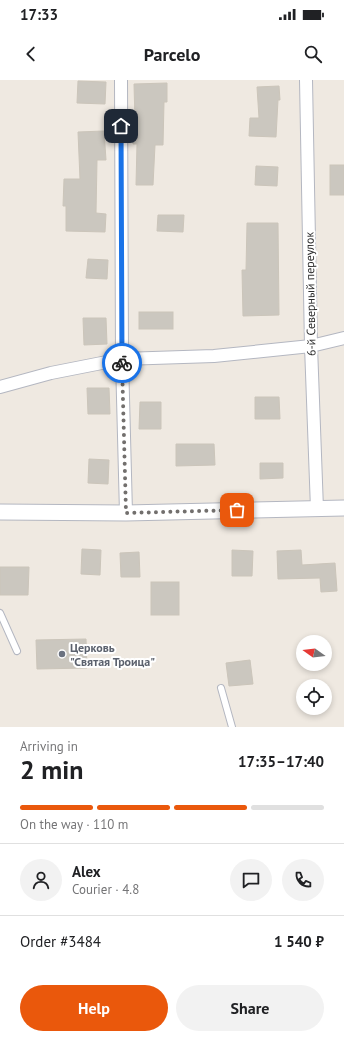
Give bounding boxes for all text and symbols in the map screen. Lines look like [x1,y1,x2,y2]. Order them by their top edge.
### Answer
text: 17:33 [20,5,58,24]
icon: back [20,43,42,65]
text: Parcelo [144,43,200,66]
icon: search [302,43,324,65]
pin [104,109,138,143]
icon: home [110,115,132,137]
street label: 6-й Северный переулок [301,231,319,356]
courier [102,343,142,383]
icon: bike [111,352,133,374]
pin [220,493,254,527]
icon: bag [226,499,248,521]
north arrow [296,635,332,671]
map controls [296,635,332,715]
place label: Церковь "Святая Троица" [70,640,155,669]
marker: Церковь "Святая Троица" [57,649,67,659]
button: locate [296,679,332,715]
text: Arriving in [20,738,78,755]
text: 17:35–17:40 [238,752,324,771]
text: 2 min [20,753,83,786]
text: On the way · 110 m [20,816,128,833]
button: person [20,859,62,901]
button: chat [230,859,272,901]
button: phone [282,859,324,901]
text: Alex [72,862,101,881]
text: Courier · 4.8 [72,881,139,898]
text: Order #3484 [20,932,101,951]
text: 1 540 ₽ [274,932,324,951]
button: Help [20,985,168,1031]
button: Share [176,985,324,1031]

